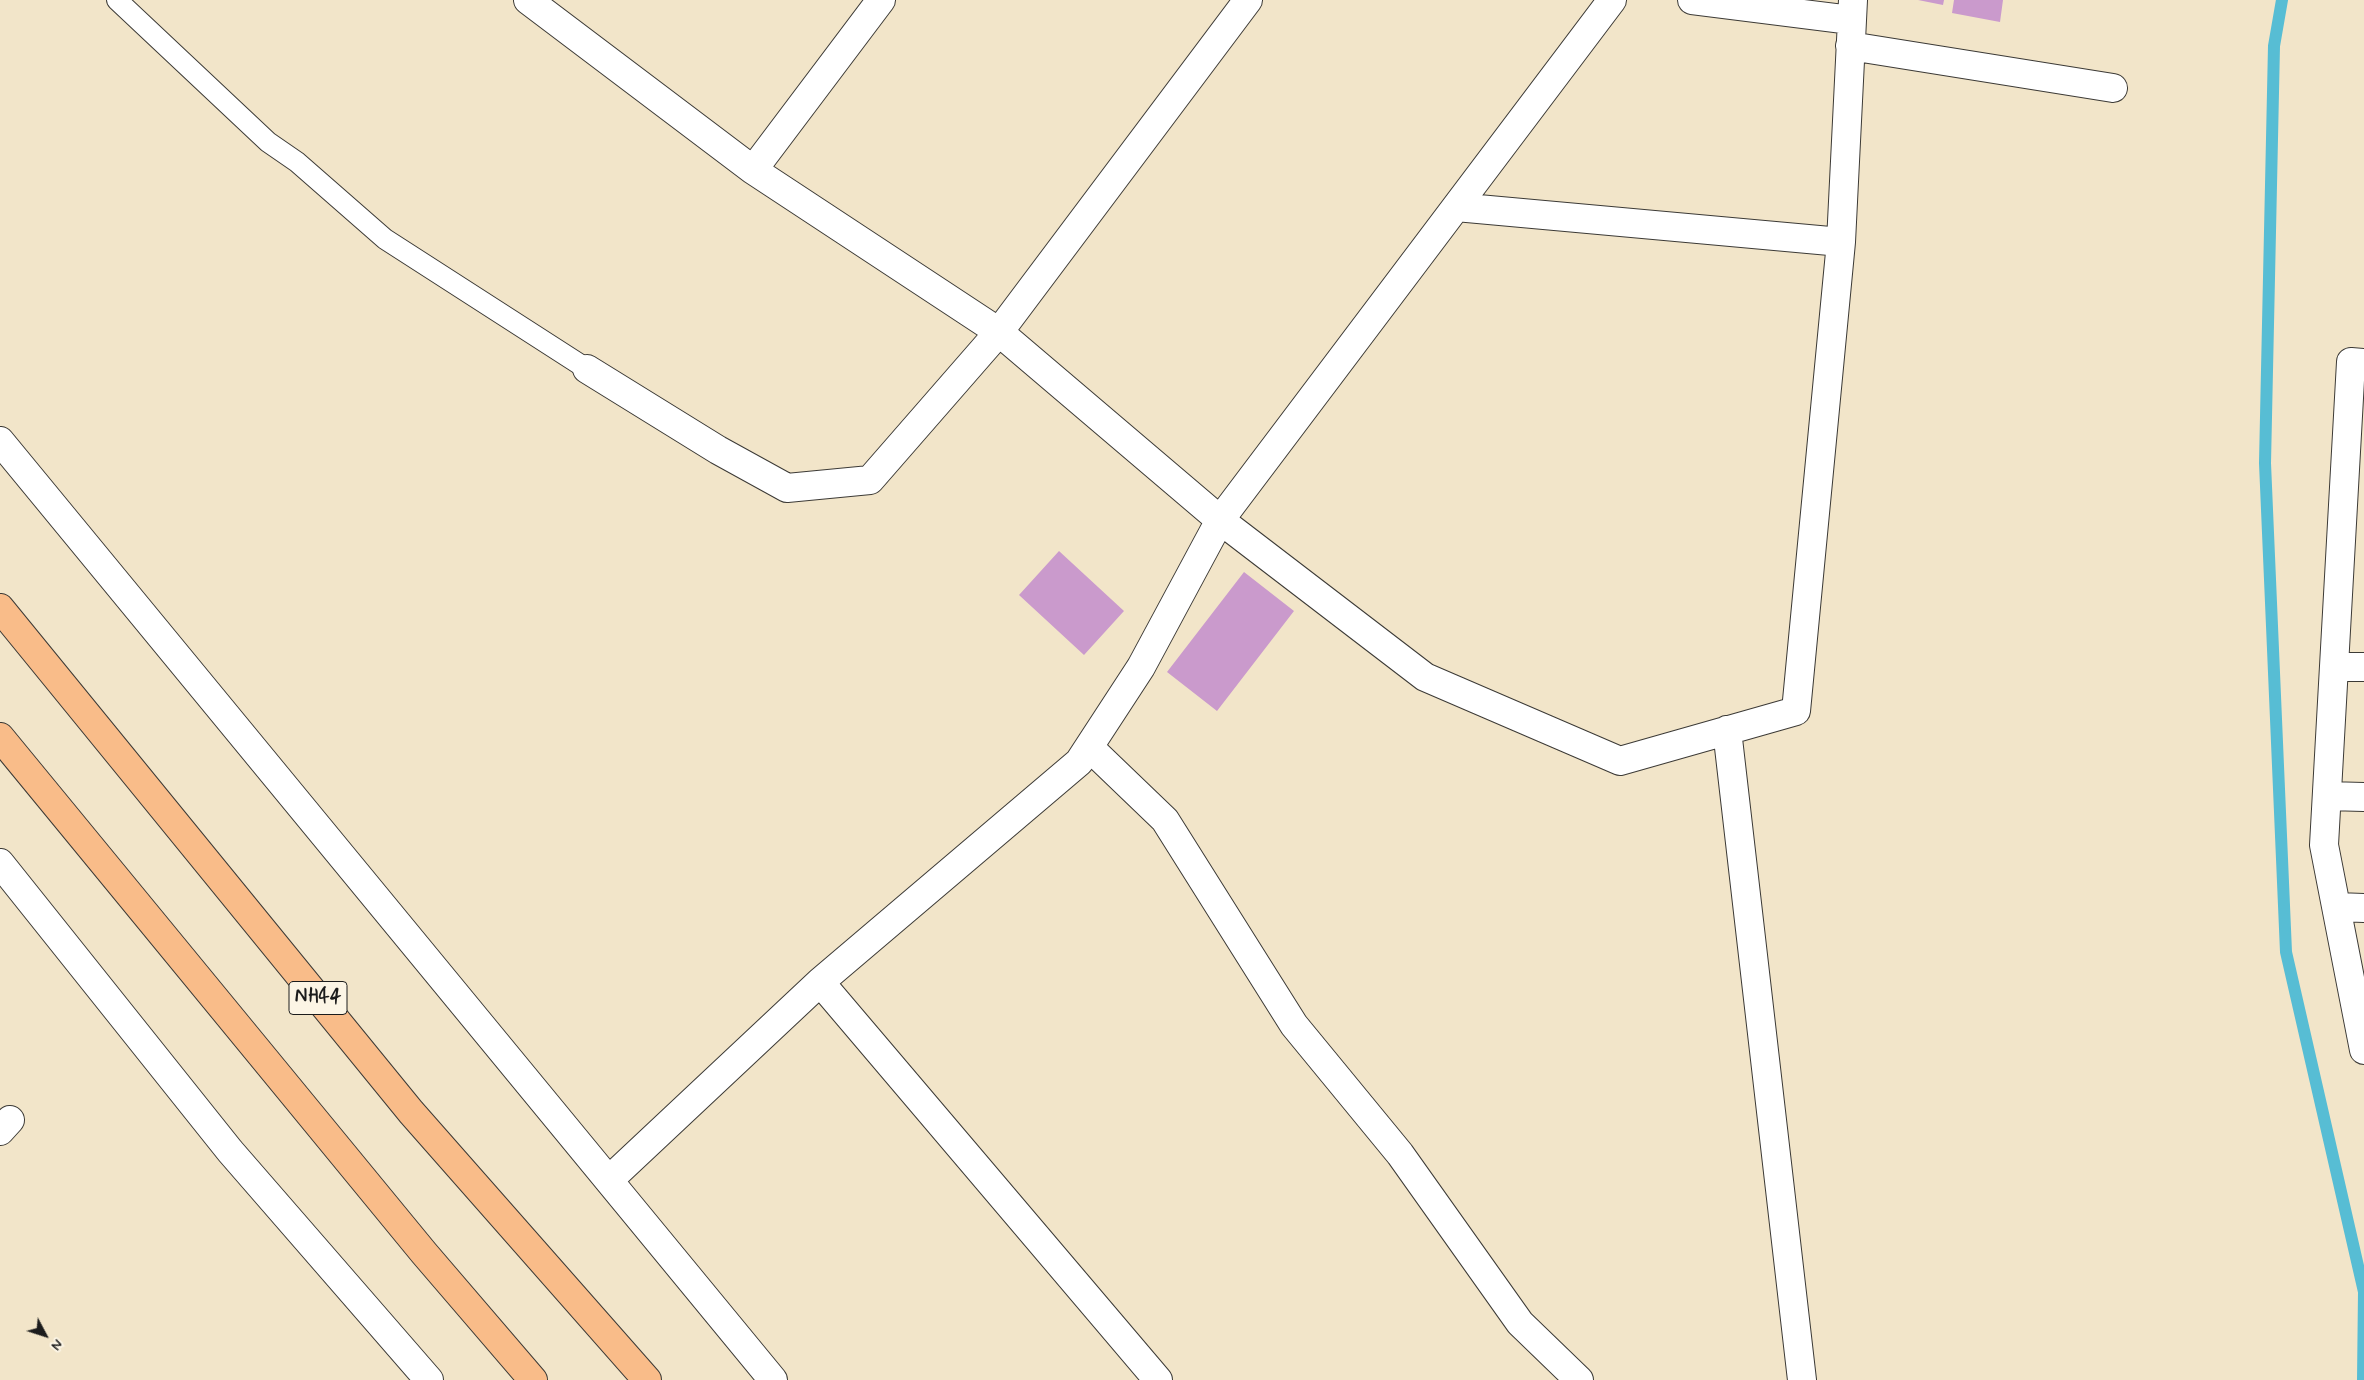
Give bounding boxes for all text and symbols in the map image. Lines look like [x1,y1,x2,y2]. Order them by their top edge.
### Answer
road number: NH44 [289,981,347,1014]
north arrow [20,1310,70,1360]
text: N [47,1335,66,1354]

